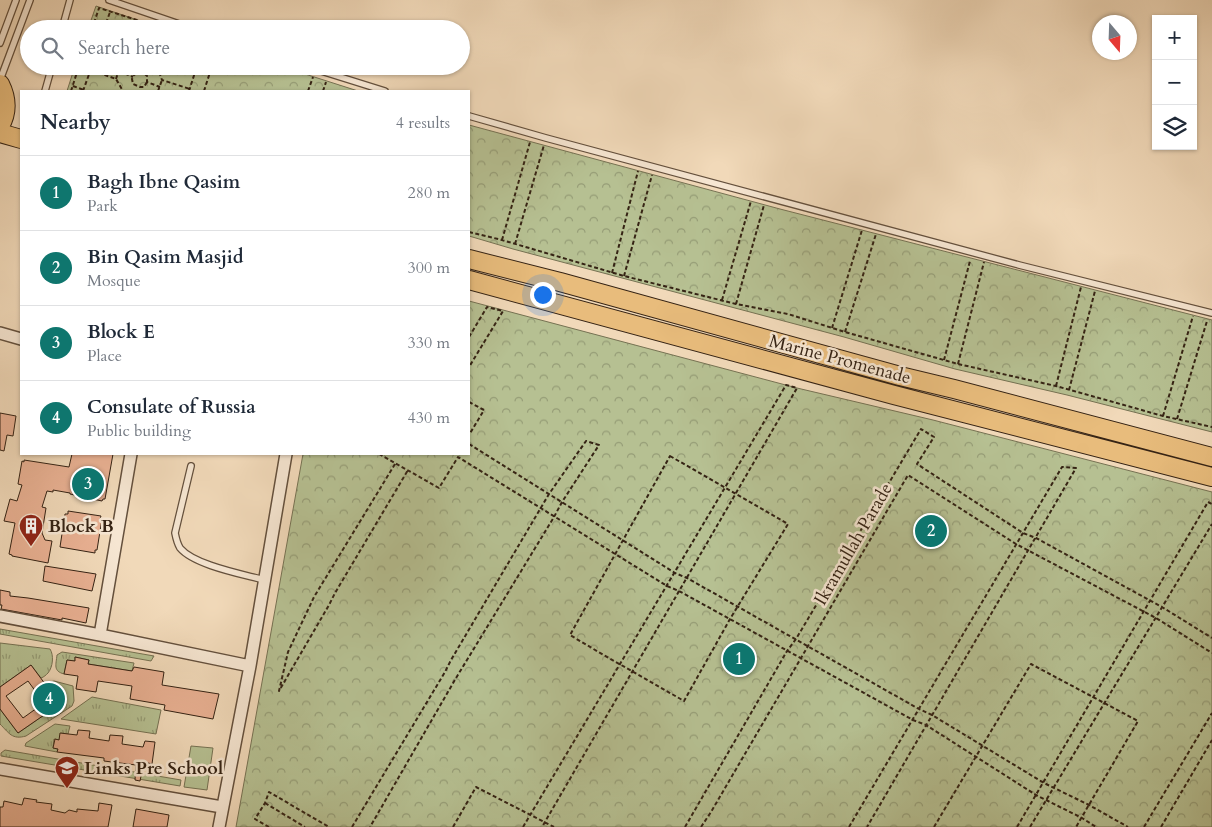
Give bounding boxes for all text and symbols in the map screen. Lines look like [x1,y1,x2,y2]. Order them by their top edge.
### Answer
north arrow [1092,15,1137,60]
map controls [1152,15,1197,150]
button: + [1152,15,1197,60]
search box [20,20,470,75]
icon: search [38,34,66,62]
text: Search here [78,35,170,61]
button: − [1152,60,1197,105]
button: layers [1152,105,1197,150]
text: Nearby [40,108,111,137]
text: 4 results [396,112,450,134]
text: Bagh Ibne Qasim [87,169,240,195]
text: 1 [52,182,60,204]
text: 280 m [408,182,450,204]
text: Park [87,195,118,217]
text: Bin Qasim Masjid [87,244,244,270]
text: 2 [52,257,60,279]
text: 300 m [408,257,450,279]
text: Mosque [87,270,141,292]
your location [530,282,556,308]
text: Block E [87,319,155,345]
street label: Marine Promenade [766,329,913,390]
text: 3 [52,332,60,354]
text: 330 m [408,332,450,354]
text: Place [87,345,122,367]
text: Consulate of Russia [87,394,256,420]
text: 4 [52,407,60,429]
text: 430 m [408,407,450,429]
text: Public building [87,420,191,442]
pin: 3 [72,465,104,503]
street label: Ikramullah Parade [808,479,899,610]
pin: 2 [915,512,947,550]
building icon: Block B [18,513,44,547]
place label: Block B [48,514,114,539]
pin: 1 [723,640,755,678]
pin: 4 [33,680,65,718]
school or university icon: Links Pre School [54,755,80,789]
place label: Links Pre School [84,756,223,781]

